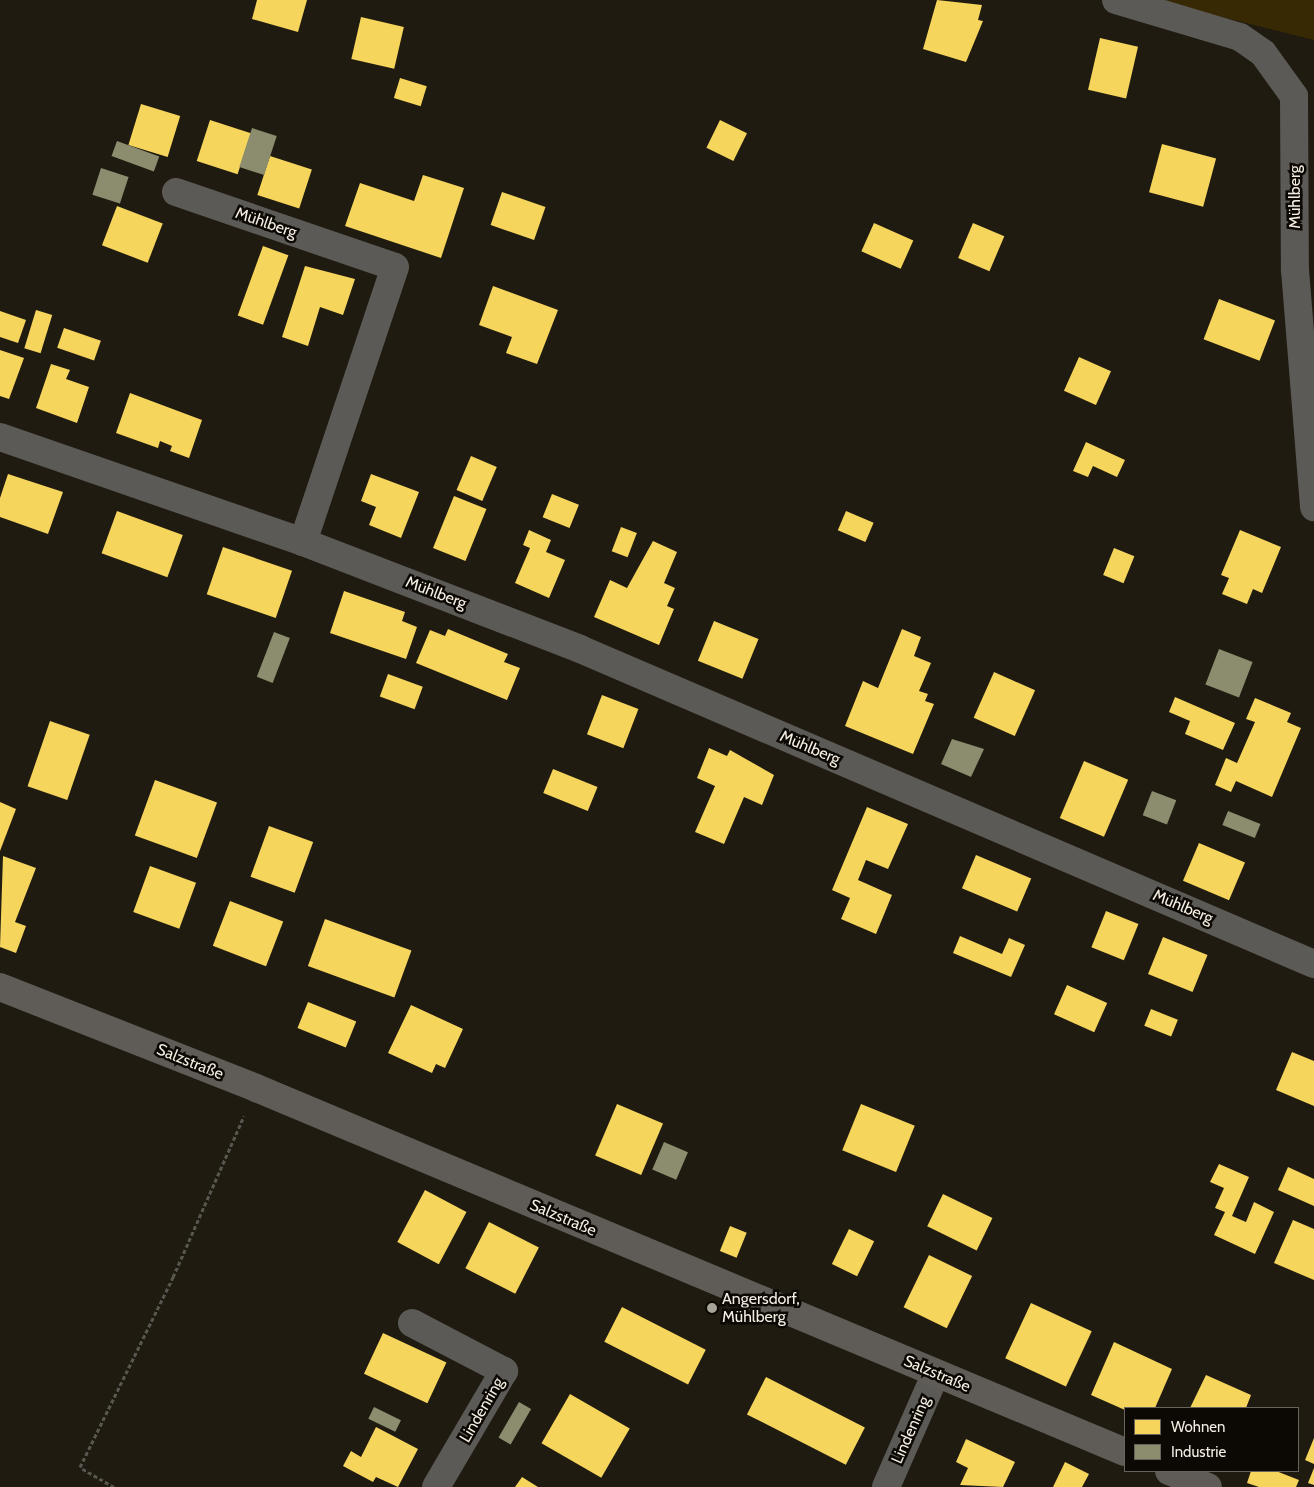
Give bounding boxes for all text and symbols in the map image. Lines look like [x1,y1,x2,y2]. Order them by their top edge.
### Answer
street label: Mühlberg [1285,165,1305,229]
street label: Mühlberg [233,204,299,242]
street label: Mühlberg [403,573,469,613]
street label: Mühlberg [777,727,843,769]
street label: Mühlberg [1150,886,1216,928]
street label: Salzstraße [154,1040,226,1084]
street label: Salzstraße [527,1195,599,1241]
place label: Angersdorf, Mühlberg [722,1289,800,1327]
marker: Angersdorf, Mühlberg [706,1302,718,1314]
street label: Salzstraße [901,1351,973,1397]
street label: Lindenring [456,1374,508,1446]
street label: Lindenring [888,1393,934,1467]
legend [1124,1407,1299,1472]
text: Wohnen [1171,1418,1225,1436]
text: Industrie [1171,1443,1226,1461]

